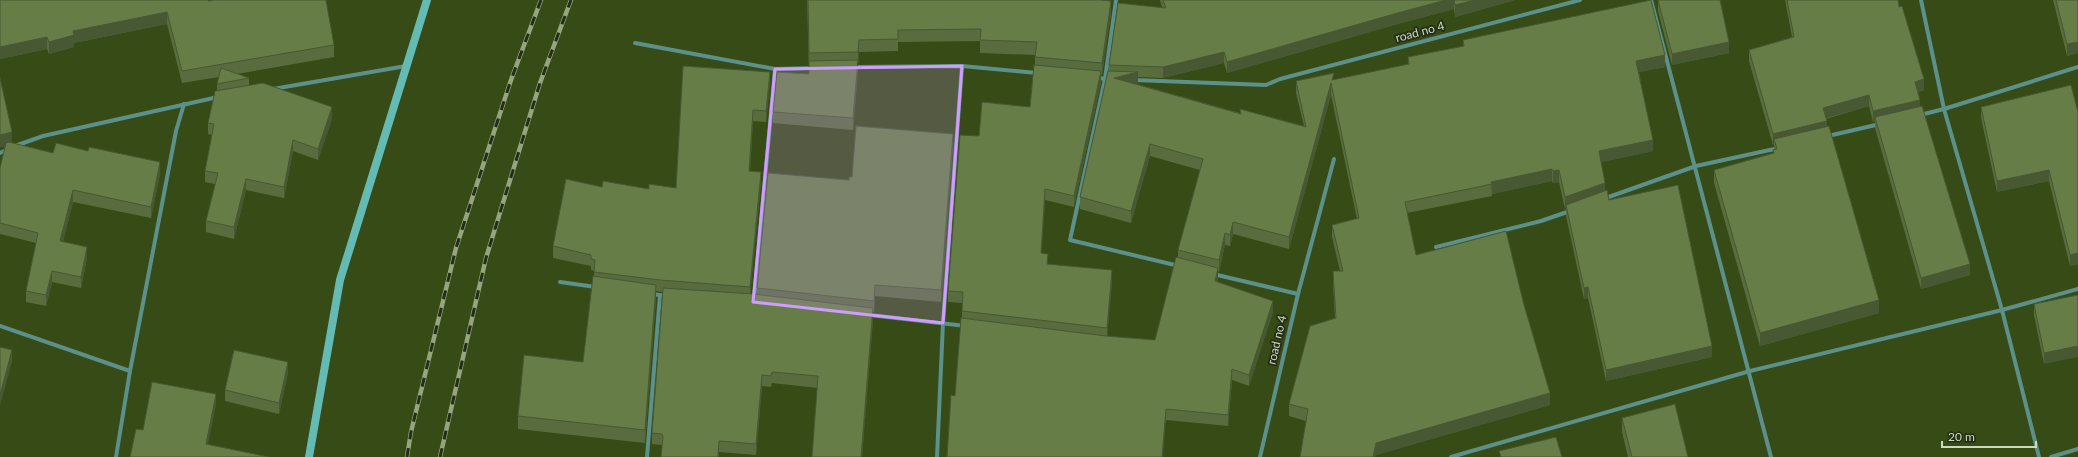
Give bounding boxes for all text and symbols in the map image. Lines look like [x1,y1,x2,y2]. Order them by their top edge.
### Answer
street label: road no 4 [1394,18,1446,45]
street label: road no 4 [1264,314,1289,366]
scale bar [1942,423,2036,449]
text: 20 m [1948,429,1975,444]

